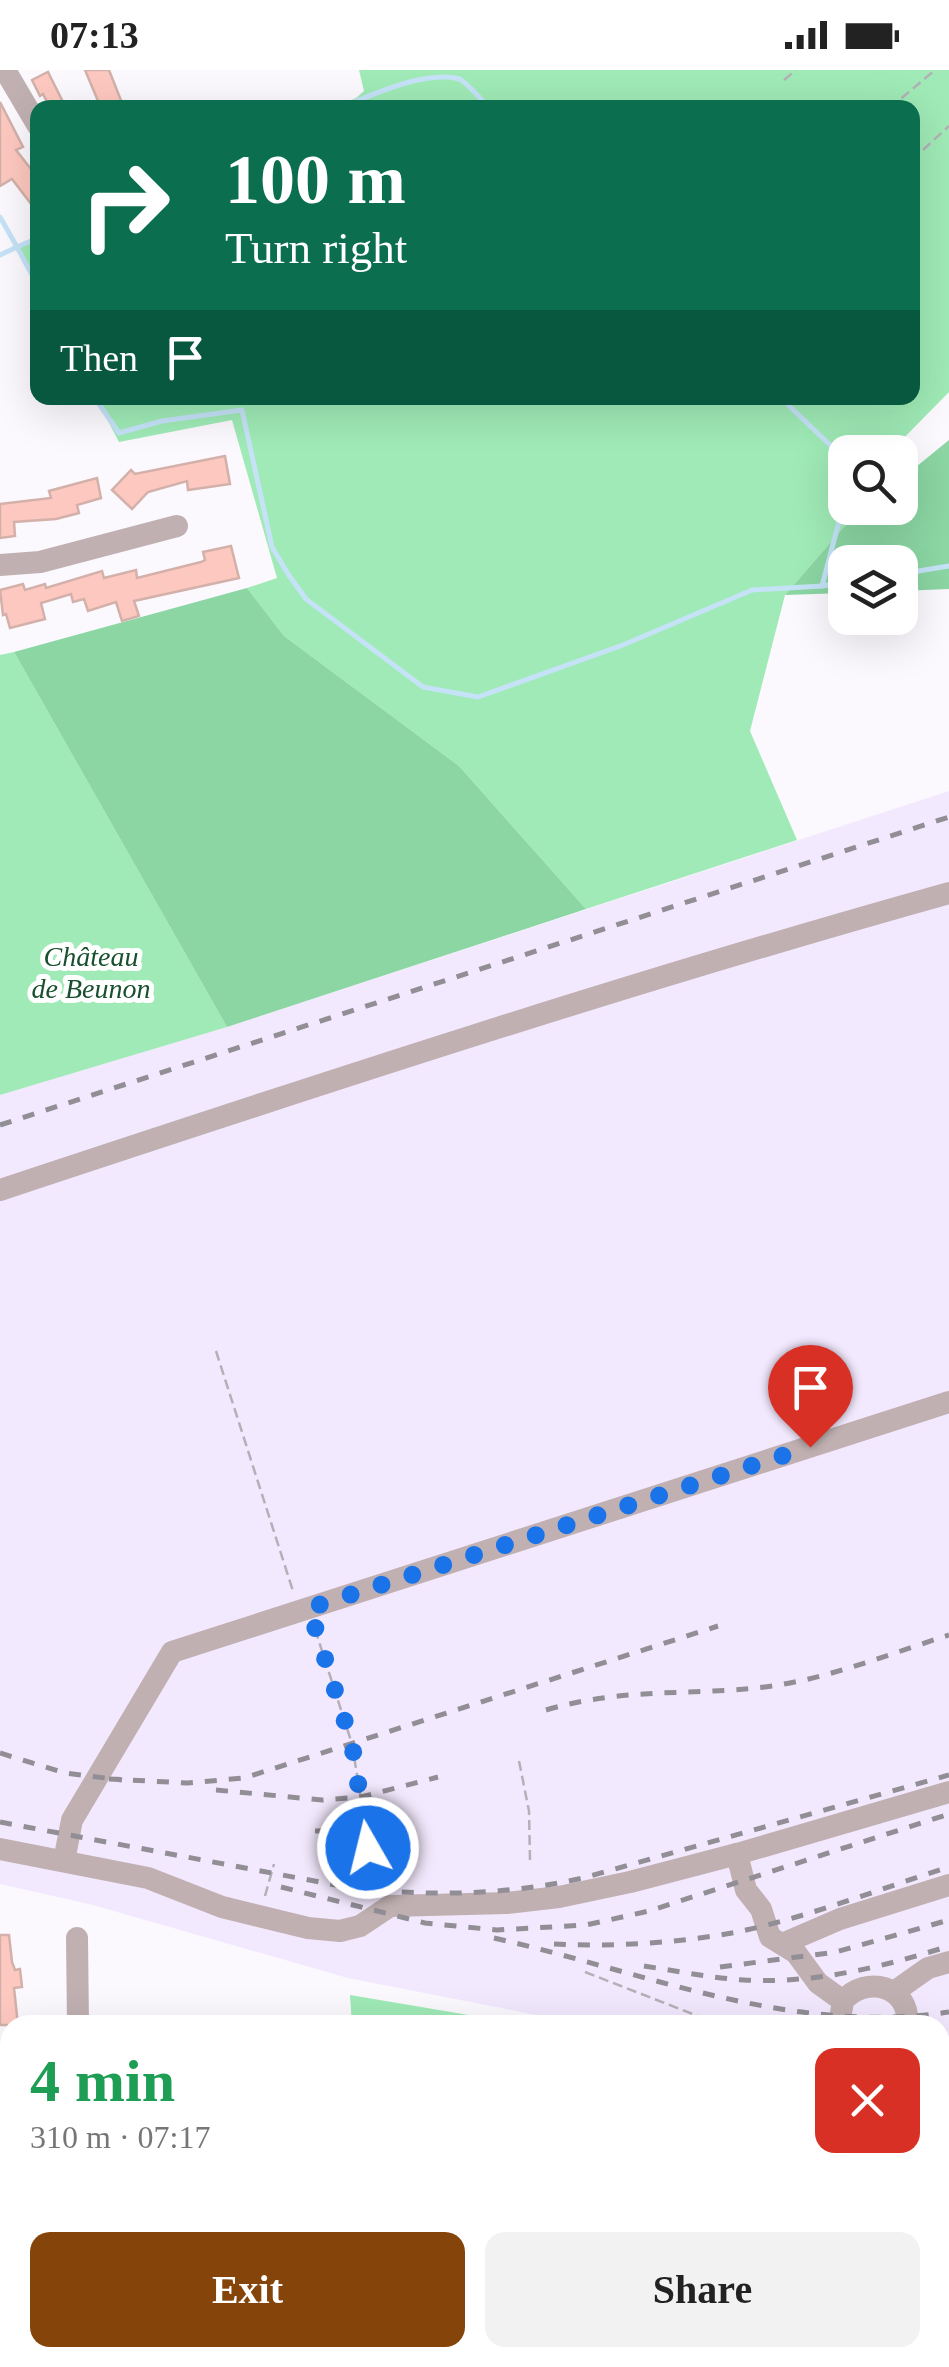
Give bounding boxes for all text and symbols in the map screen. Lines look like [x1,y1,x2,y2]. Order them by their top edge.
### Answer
text: 07:13 [50,14,139,56]
icon: right [60,140,190,270]
text: 100 m [225,141,406,218]
text: Turn right [225,223,407,273]
icon: arrive [158,330,213,385]
text: Then [60,337,138,379]
map controls [828,435,918,635]
button: search [828,435,918,525]
button: layers [828,545,918,635]
park label: Château de Beunon [32,941,150,1004]
pin [768,1345,853,1448]
icon: arrive [783,1360,838,1415]
position arrow [316,1796,420,1900]
text: 4 min [30,2048,175,2114]
button: close [815,2048,920,2153]
text: 310 m · 07:17 [30,2119,210,2155]
button: Exit [30,2232,465,2347]
button: Share [485,2232,920,2347]

